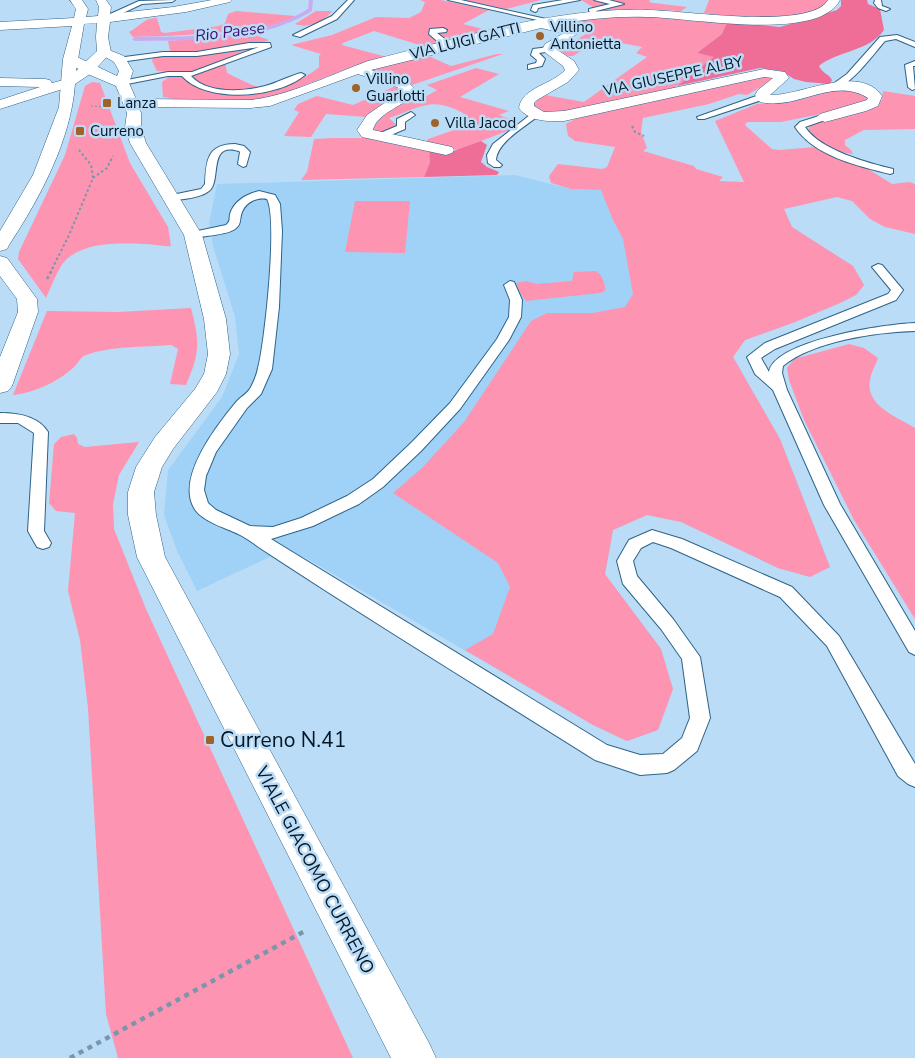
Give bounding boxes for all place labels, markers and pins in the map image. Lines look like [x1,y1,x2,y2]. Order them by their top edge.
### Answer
place label: Villino Antonietta [549,17,621,54]
marker: Villino Antonietta [534,30,546,42]
place label: Villino Guarlotti [365,69,425,106]
marker: Villino Guarlotti [350,82,362,94]
place label: Lanza [117,93,156,113]
marker: Lanza [101,97,113,109]
place label: Villa Jacod [444,113,516,133]
marker: Villa Jacod [429,117,441,129]
place label: Curreno [90,121,144,141]
marker: Curreno [74,125,86,137]
place label: Curreno N.41 [220,726,346,754]
marker: Curreno N.41 [204,734,216,746]

